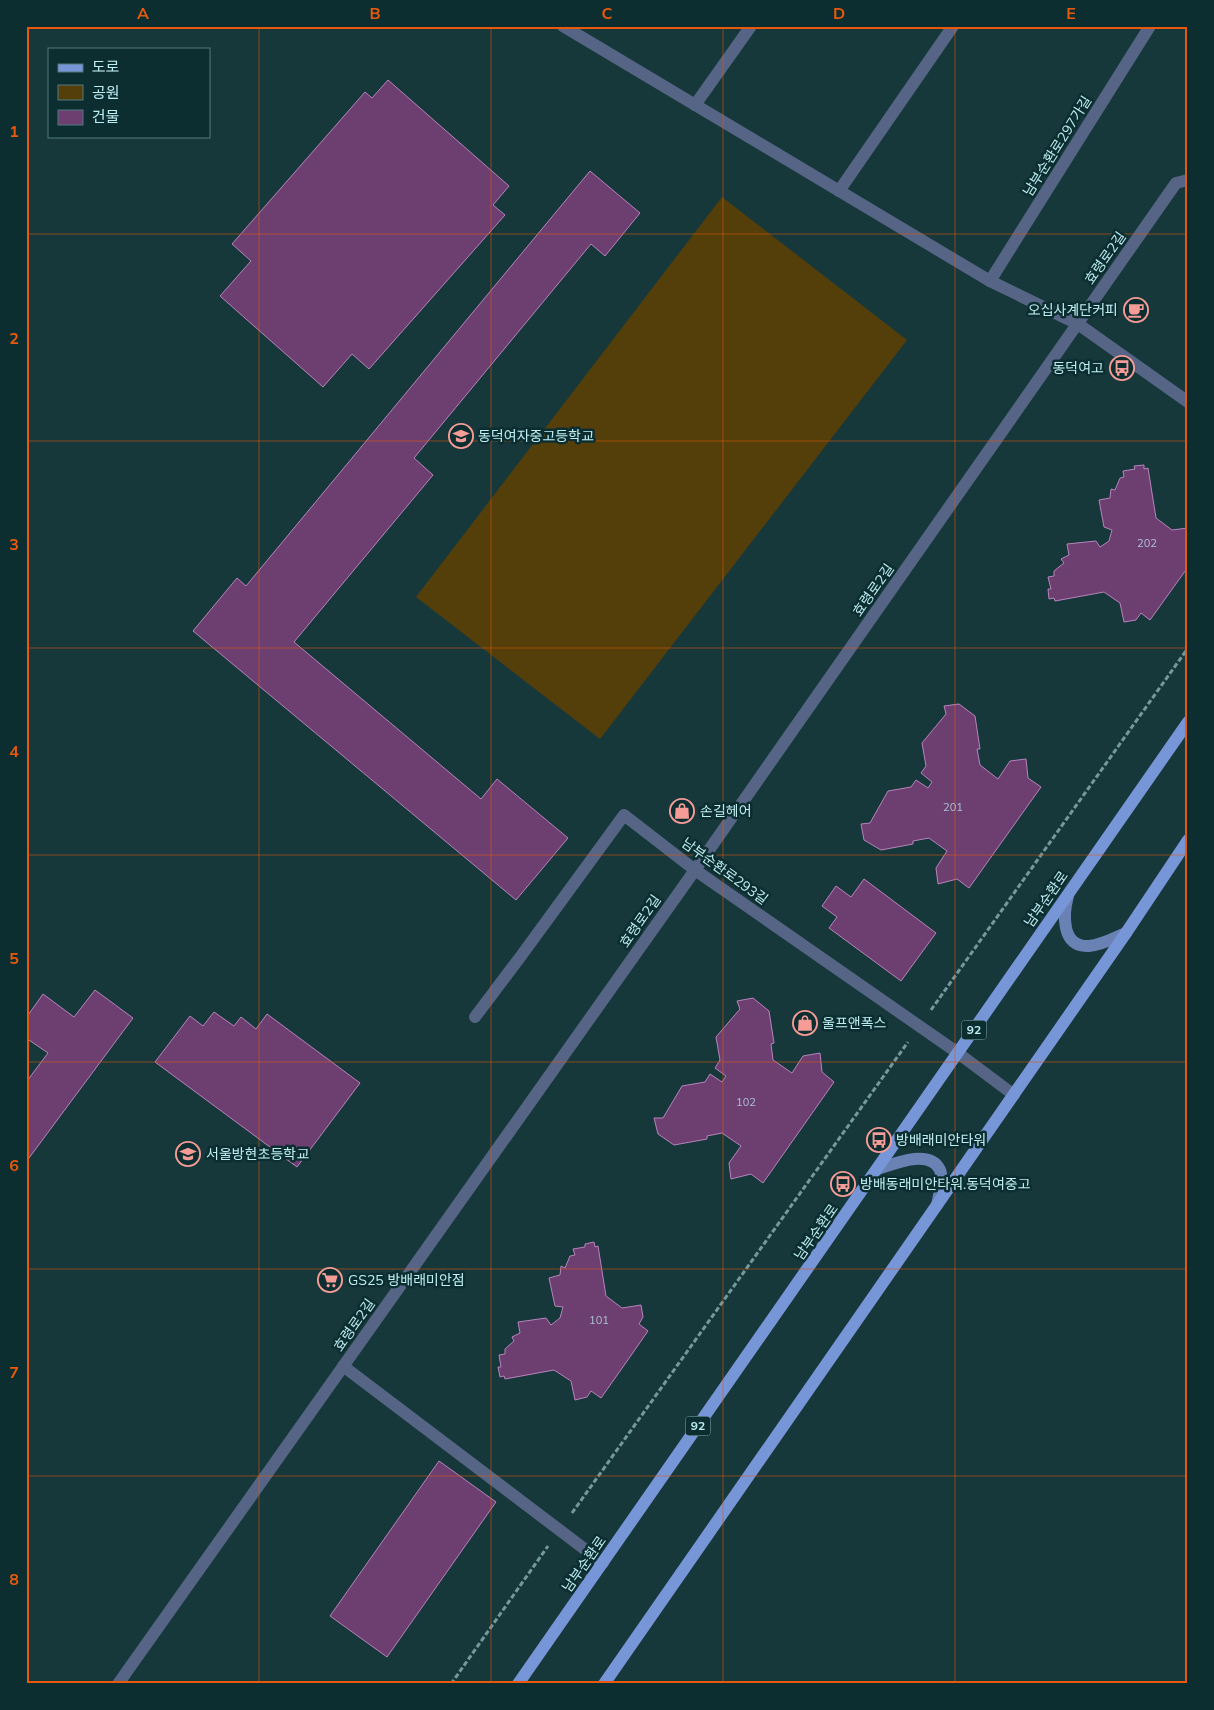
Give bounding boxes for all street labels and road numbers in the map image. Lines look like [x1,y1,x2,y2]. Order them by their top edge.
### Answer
street label: 남부순환로297가길 [1019,92,1095,200]
street label: 효령로2길 [1080,228,1130,288]
street label: 효령로2길 [848,560,898,620]
street label: 남부순환로293길 [678,834,772,908]
street label: 남부순환로 [1020,867,1072,931]
street label: 효령로2길 [615,891,665,951]
road number: 92 [962,1020,986,1040]
street label: 남부순환로 [790,1200,842,1264]
street label: 효령로2길 [329,1295,379,1355]
road number: 92 [686,1416,710,1435]
street label: 남부순환로 [558,1532,610,1596]

